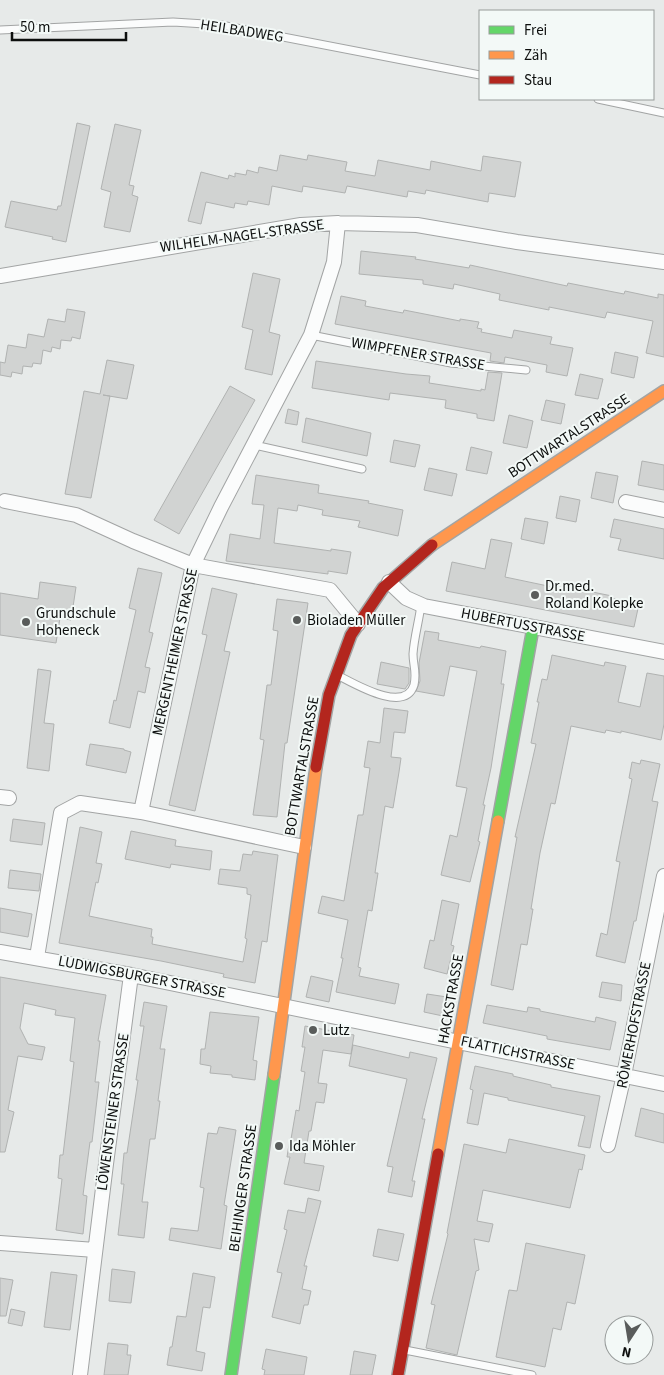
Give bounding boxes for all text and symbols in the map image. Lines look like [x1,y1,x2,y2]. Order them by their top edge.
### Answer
scale bar [12,10,126,42]
legend [479,10,654,100]
street label: HEILBADWEG [199,14,285,48]
text: 50 m [20,17,50,38]
text: Frei [524,20,547,41]
text: Zäh [524,45,548,66]
text: Stau [524,70,552,91]
street label: WILHELM-NAGEL-STRASSE [159,214,325,258]
street label: WIMPFENER STRASSE [349,332,487,376]
street label: BOTTWARTALSTRASSE [504,389,634,483]
street label: MERGENTHEIMER STRASSE [147,566,203,737]
place label: Dr.med. Roland Kolepke [545,576,643,614]
marker: Dr.med. Roland Kolepke [529,589,541,601]
place label: Grundschule Hoheneck [36,603,116,641]
street label: HUBERTUSSTRASSE [459,603,587,647]
place label: Bioladen Müller [307,610,406,631]
marker: Bioladen Müller [291,614,303,626]
marker: Grundschule Hoheneck [20,616,32,628]
street label: BOTTWARTALSTRASSE [279,694,325,837]
street label: LUDWIGSBURGER STRASSE [56,950,228,1004]
street label: HACKSTRASSE [433,952,469,1046]
street label: RÖMERHOFSTRASSE [611,960,657,1090]
place label: Lutz [323,1020,350,1041]
marker: Lutz [307,1024,319,1036]
street label: FLATTICHSTRASSE [459,1031,577,1075]
street label: LÖWENSTEINER STRASSE [92,1032,134,1192]
street label: BEIHINGER STRASSE [224,1123,262,1253]
place label: Ida Möhler [289,1136,356,1157]
marker: Ida Möhler [273,1140,285,1152]
north arrow [604,1315,654,1365]
text: N [620,1341,633,1362]

